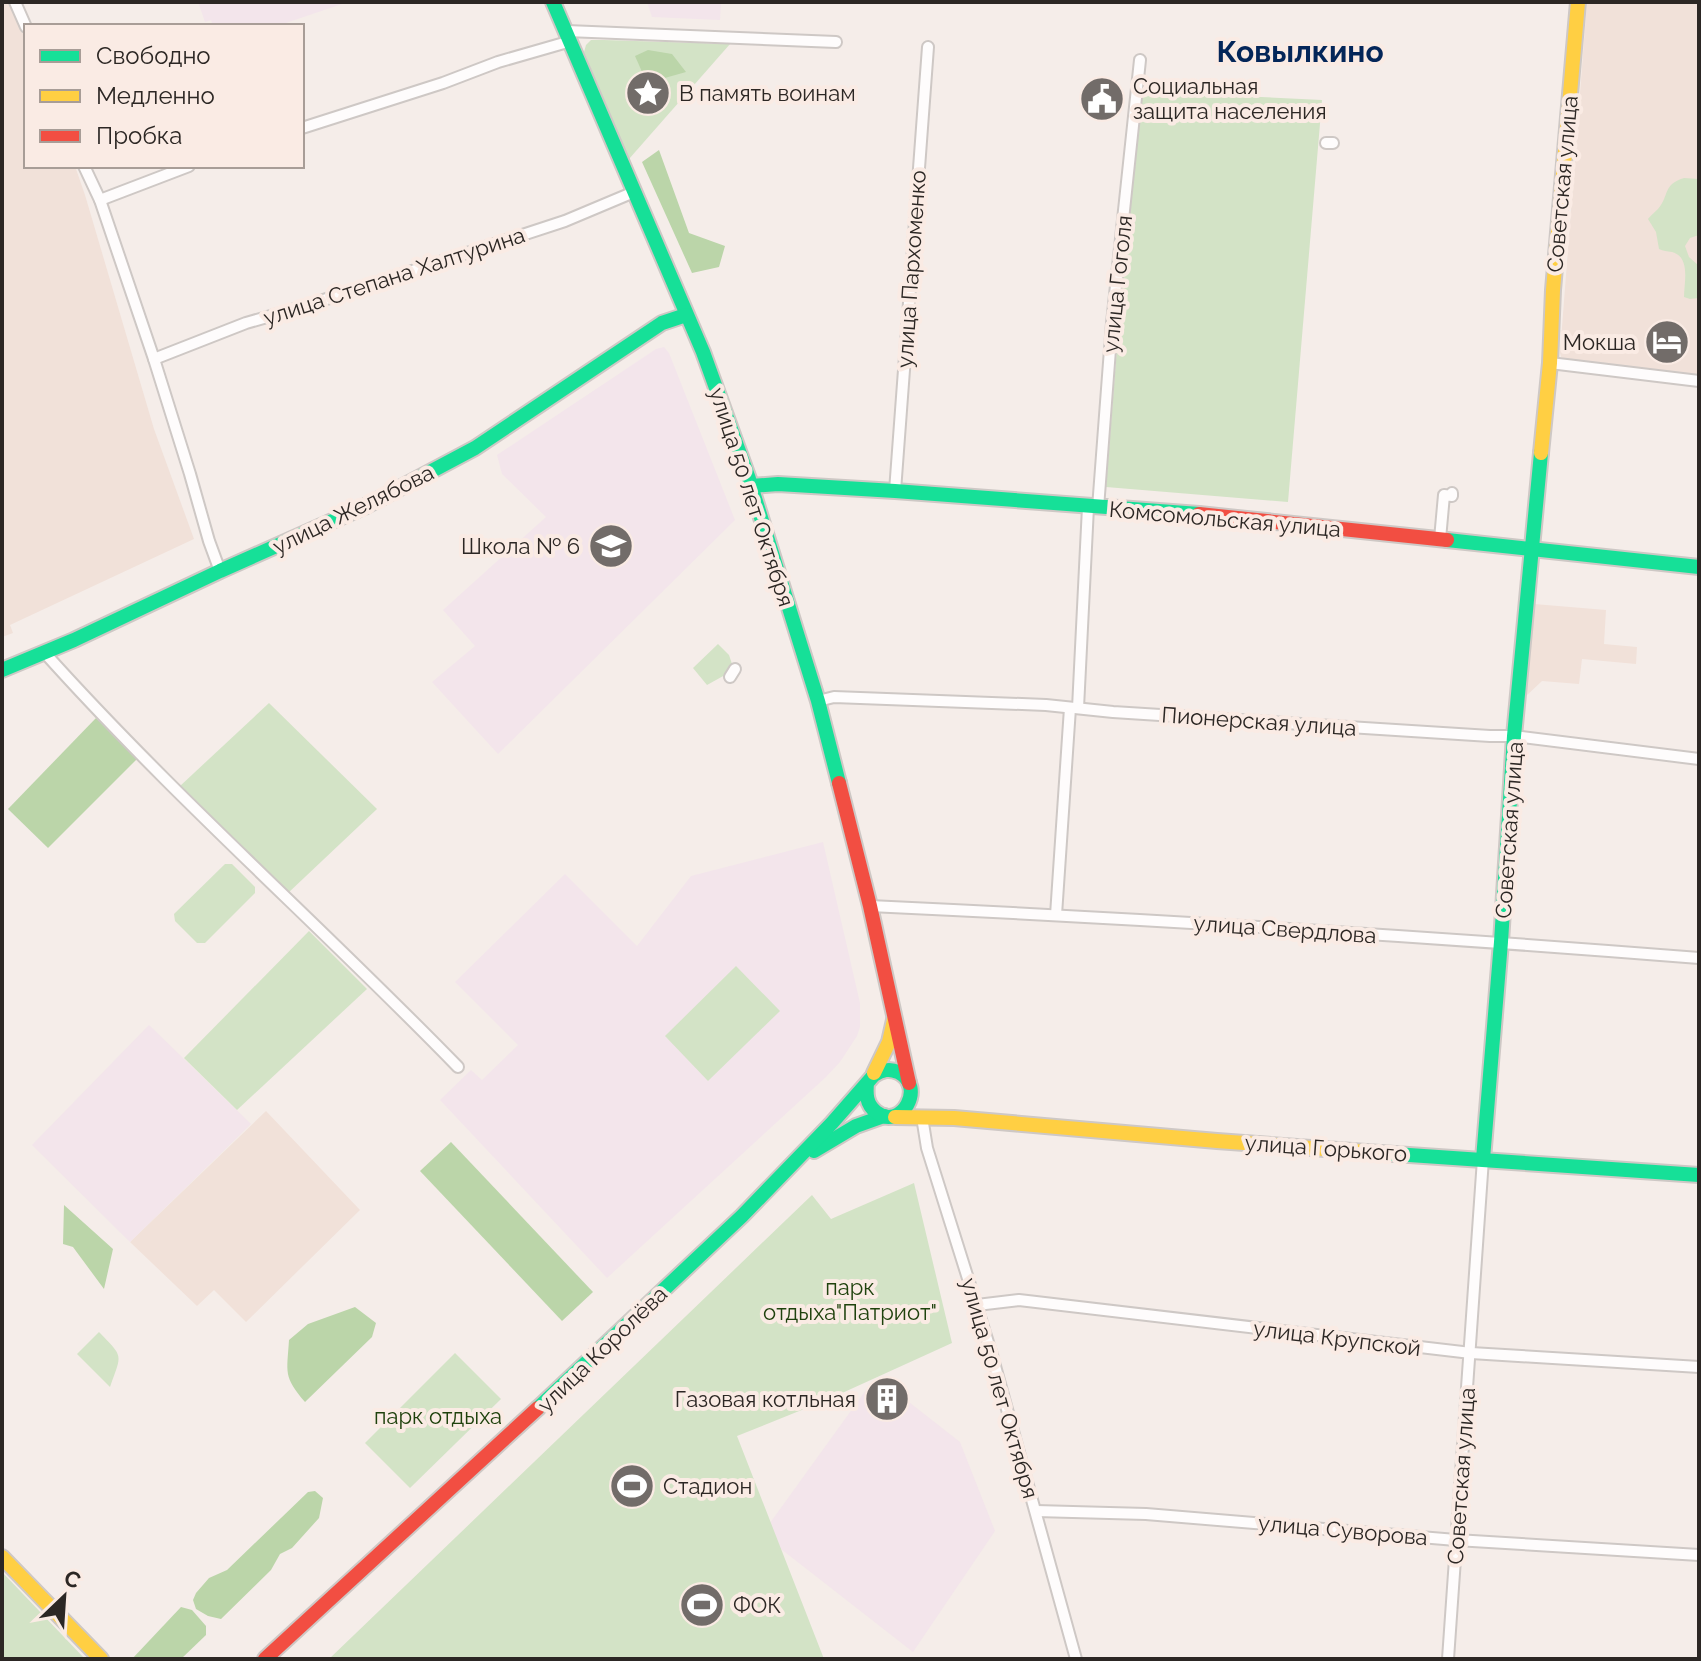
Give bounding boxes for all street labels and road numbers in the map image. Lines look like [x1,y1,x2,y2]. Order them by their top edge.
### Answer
street label: Советская улица [1541,94,1583,274]
street label: улица Пархоменко [891,169,931,369]
street label: улица Гоголя [1097,214,1137,354]
street label: улица Степана Халтурина [260,221,528,331]
street label: улица 50 лет Октября [704,384,800,610]
street label: улица Желябова [268,459,438,559]
street label: Комсомольская улица [1108,496,1342,542]
street label: Пионерская улица [1161,701,1357,741]
street label: Советская улица [1490,741,1528,919]
street label: улица Свердлова [1193,910,1377,948]
street label: улица Горького [1244,1129,1408,1167]
street label: улица 50 лет Октября [956,1275,1044,1501]
street label: улица Королёва [532,1281,672,1417]
street label: улица Крупской [1252,1315,1422,1361]
street label: Советская улица [1442,1387,1480,1565]
street label: улица Суворова [1257,1510,1429,1550]

